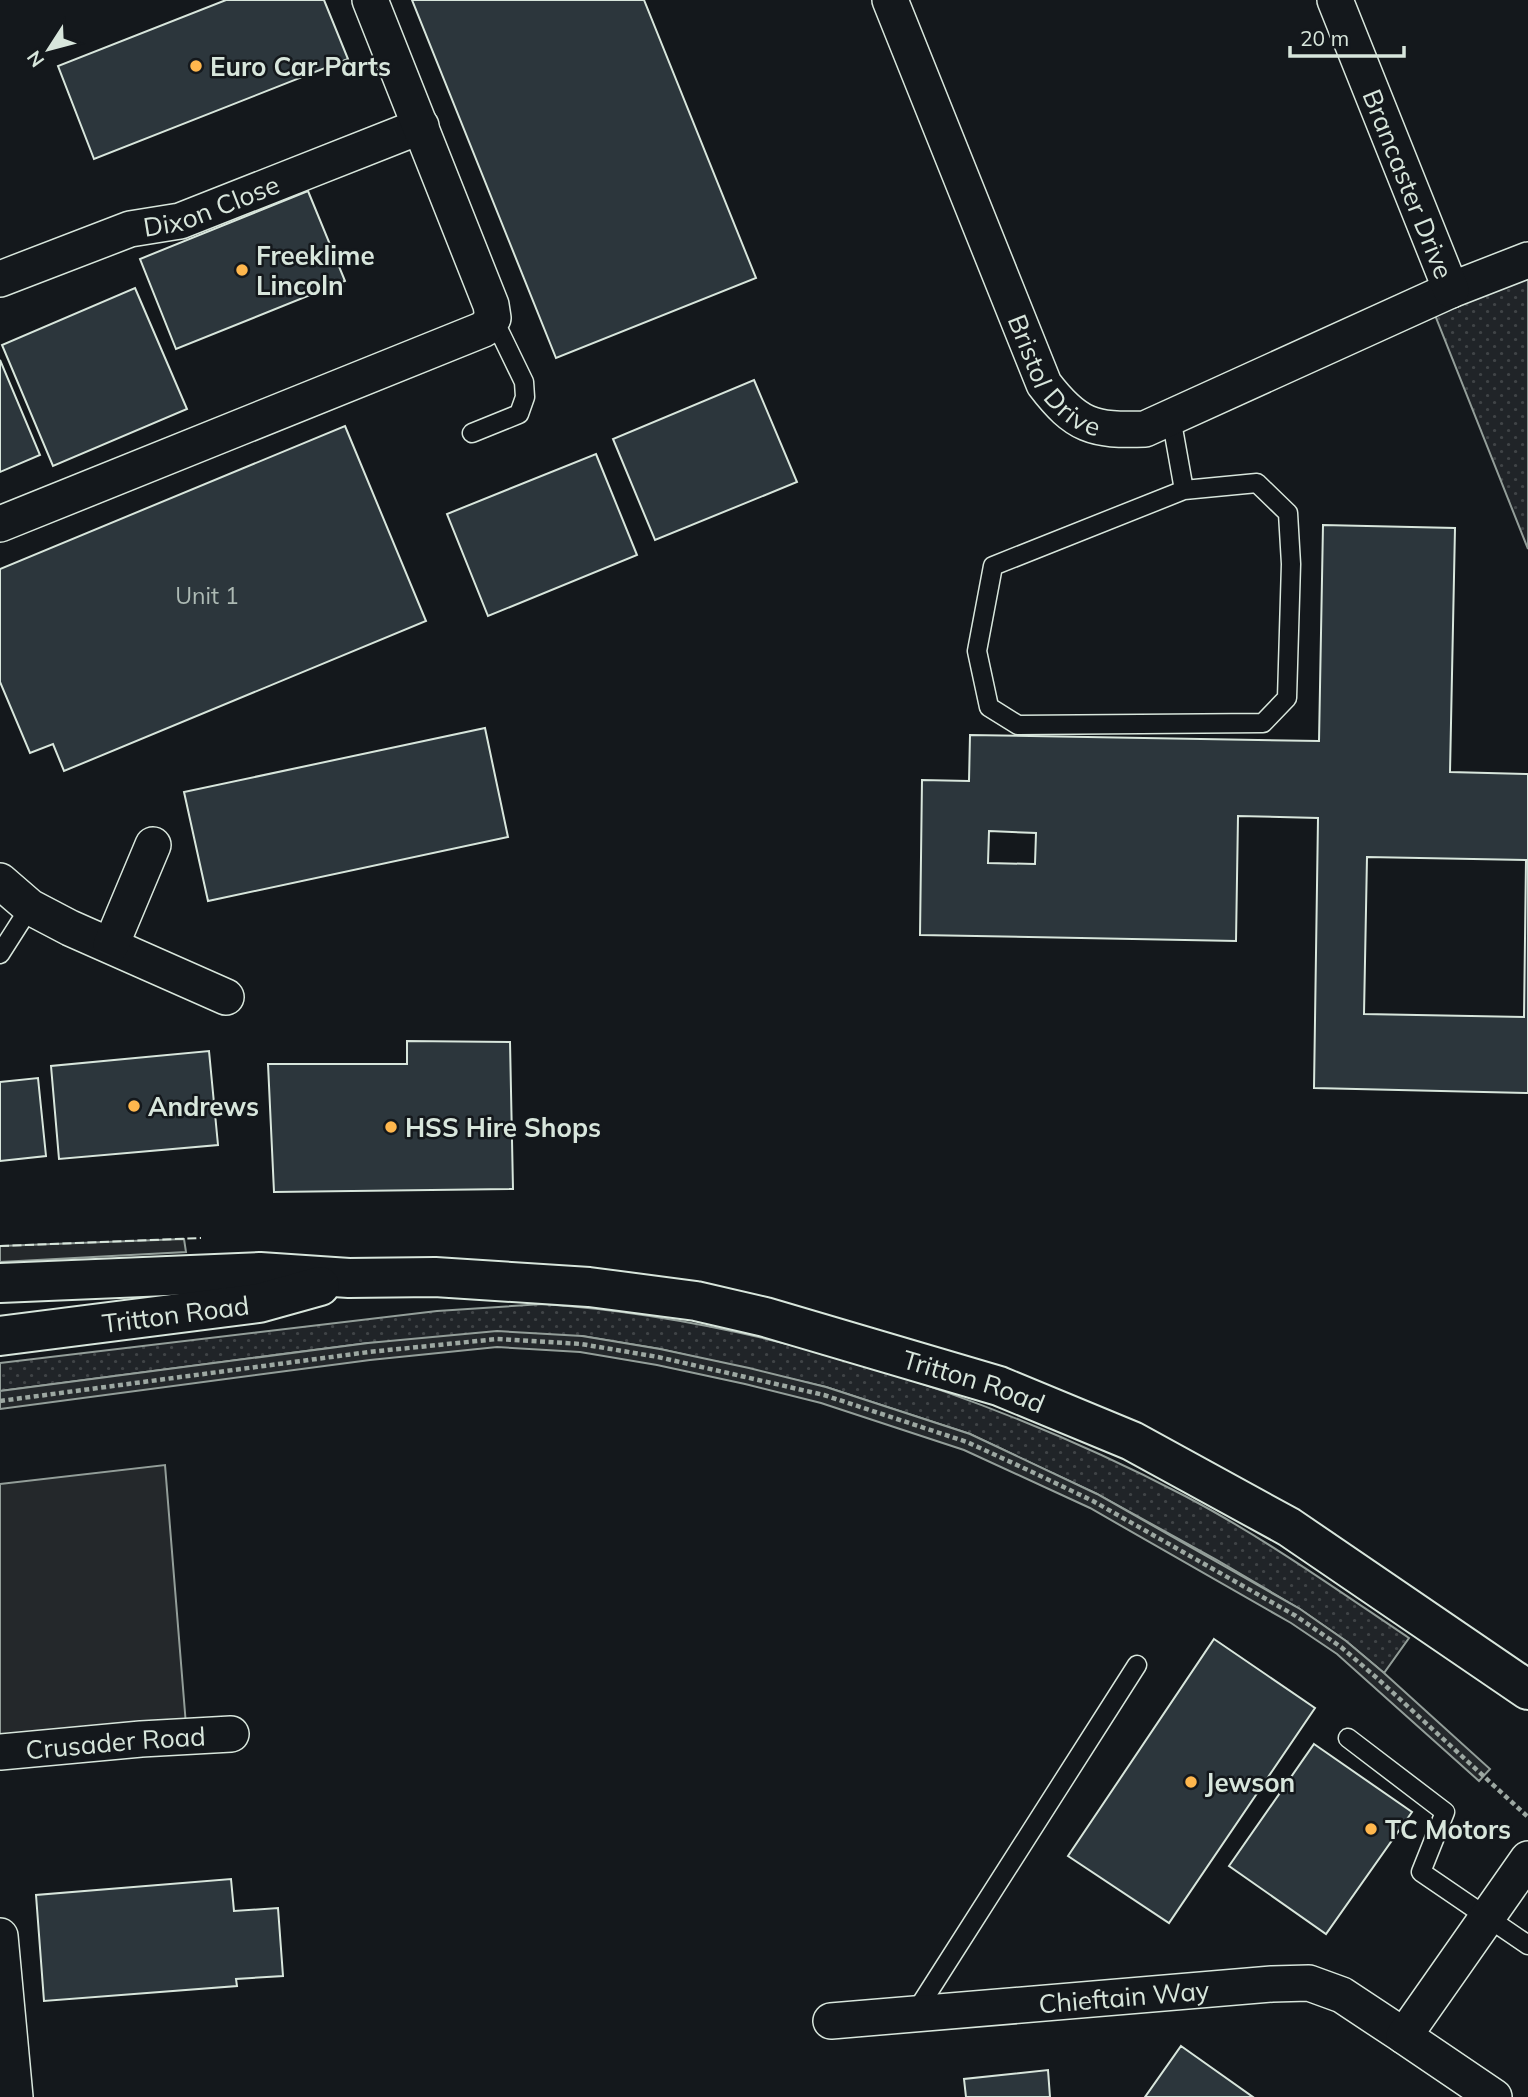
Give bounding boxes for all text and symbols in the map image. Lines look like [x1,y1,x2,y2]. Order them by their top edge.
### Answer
north arrow [14,14,84,84]
scale bar [1290,14,1404,58]
text: 20 m [1300,25,1349,51]
text: N [21,46,49,72]
place label: Euro Car Parts [210,50,391,83]
marker: Euro Car Parts [188,58,204,74]
street label: Brancaster Drive [1356,84,1461,283]
street label: Dixon Close [141,167,284,243]
place label: Freeklime Lincoln [256,239,375,302]
marker: Freeklime Lincoln [234,262,250,278]
street label: Bristol Drive [1001,309,1105,443]
house number: Unit 1 [175,581,239,610]
place label: Andrews [148,1090,259,1123]
marker: Andrews [126,1098,142,1114]
place label: HSS Hire Shops [405,1111,601,1144]
marker: HSS Hire Shops [383,1119,399,1135]
street label: Tritton Road [100,1288,251,1339]
street label: Tritton Road [899,1342,1050,1420]
street label: Crusader Road [24,1719,207,1766]
place label: Jewson [1205,1766,1295,1799]
marker: Jewson [1183,1774,1199,1790]
place label: TC Motors [1385,1813,1511,1846]
marker: TC Motors [1363,1821,1379,1837]
street label: Chieftain Way [1037,1973,1211,2020]

